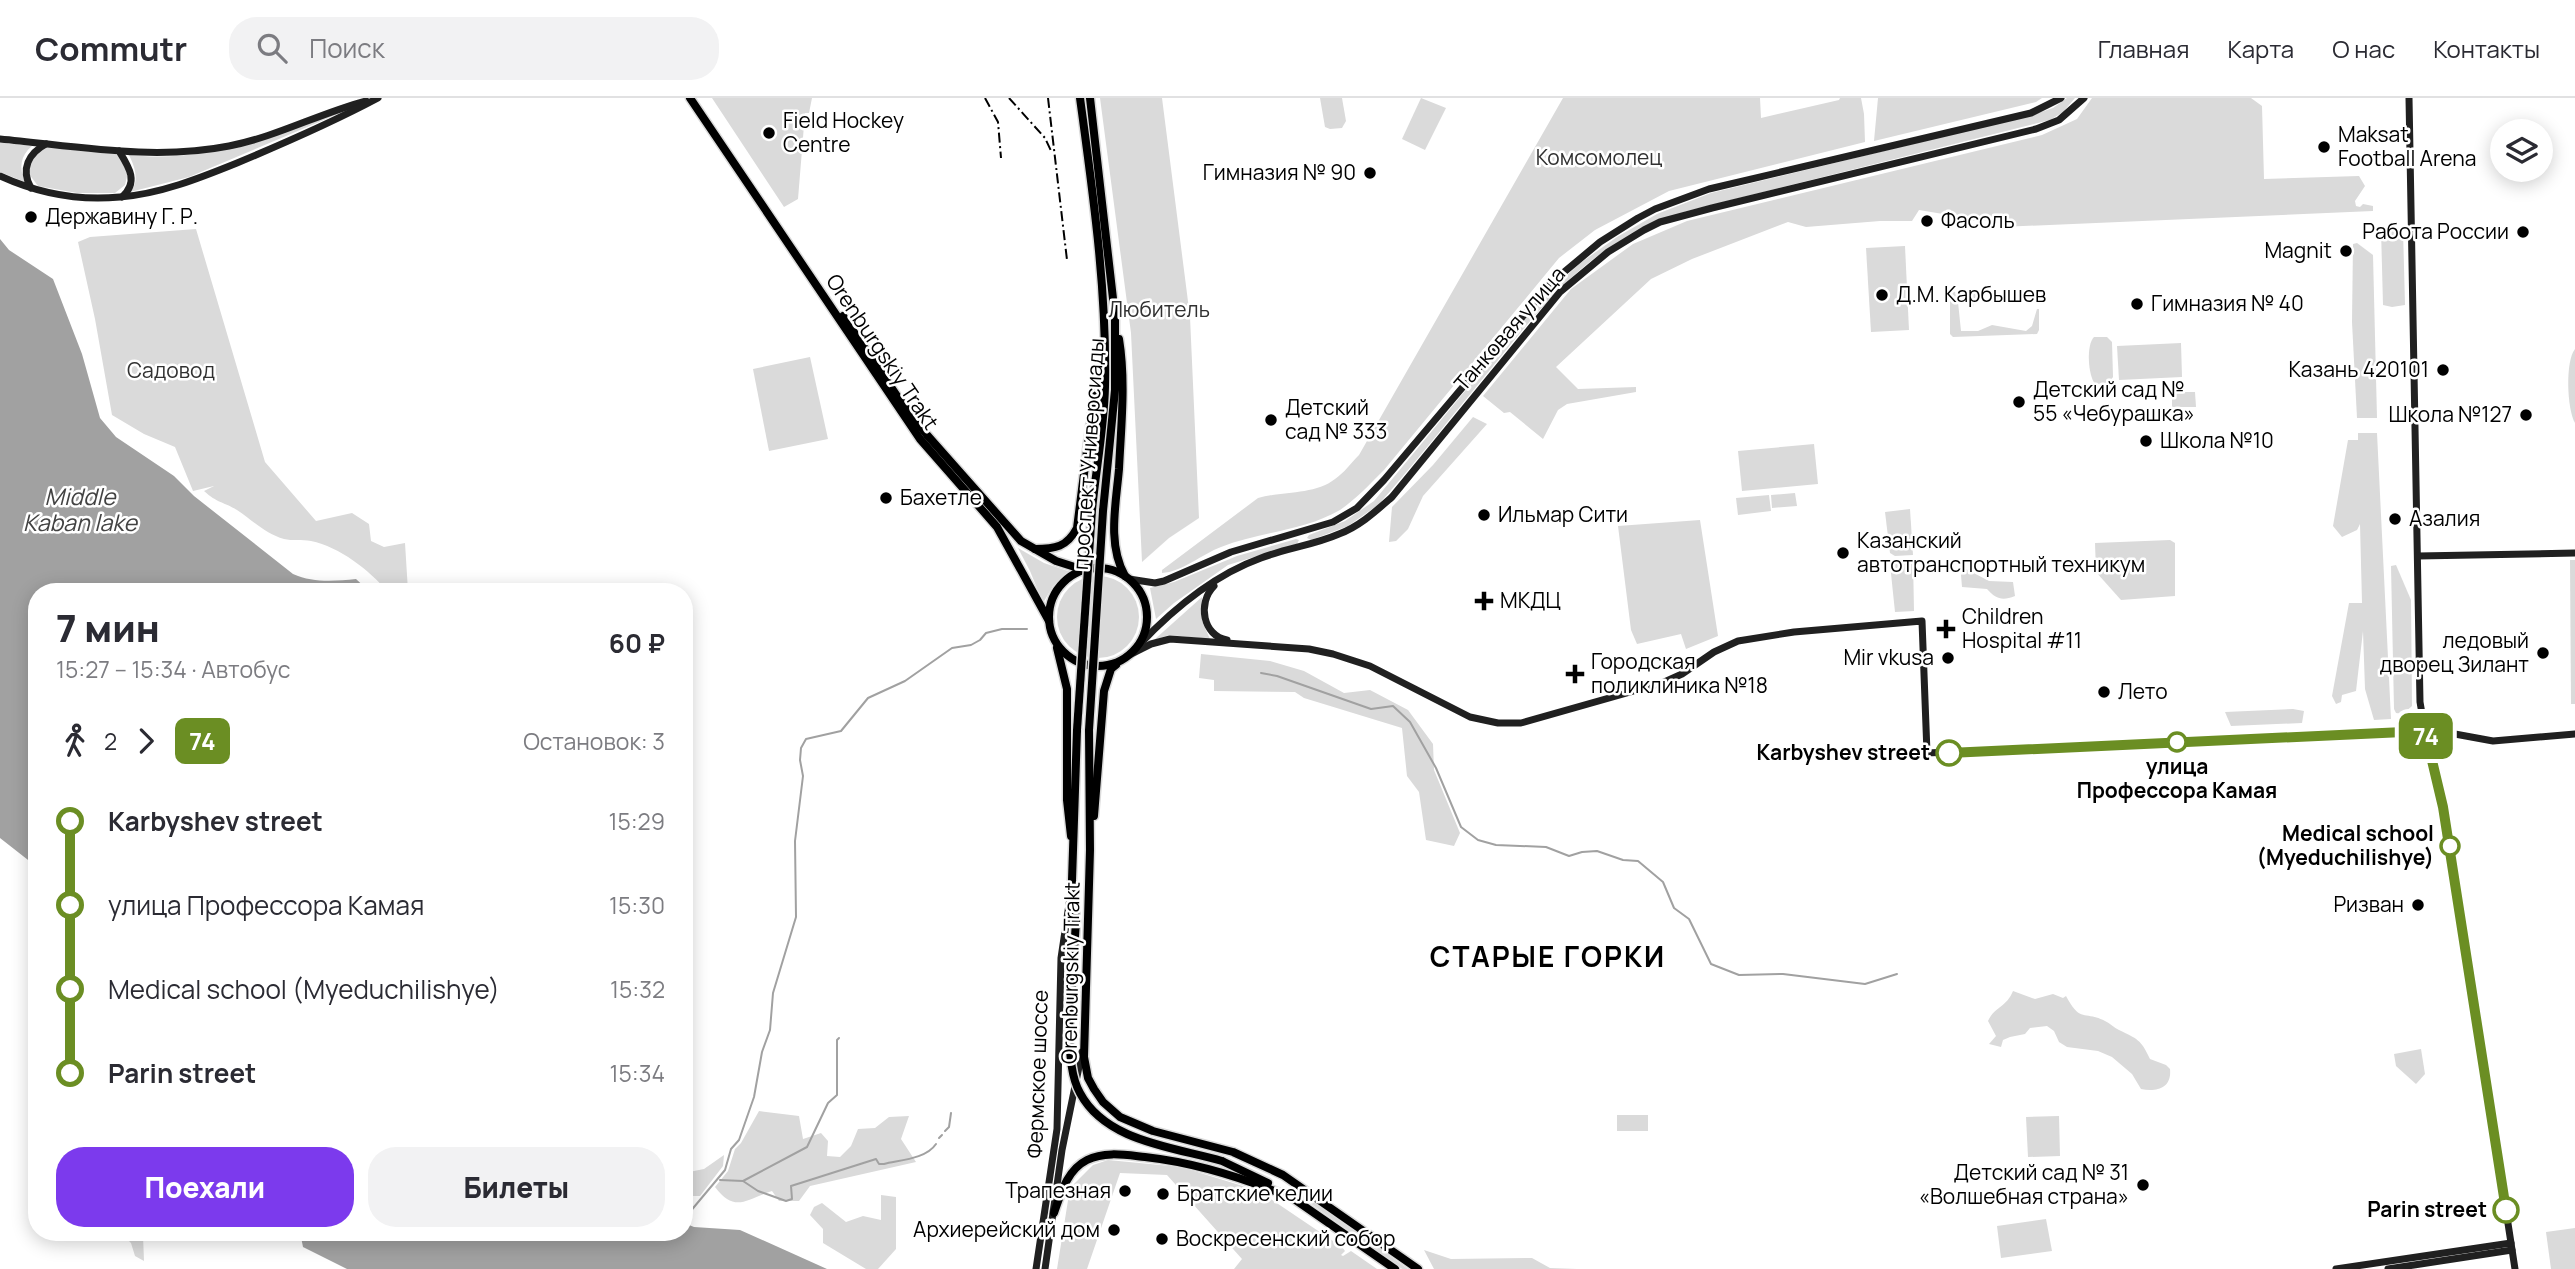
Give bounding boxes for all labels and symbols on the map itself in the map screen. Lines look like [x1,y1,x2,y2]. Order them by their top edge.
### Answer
place label: Field Hockey Centre [783,106,904,158]
place label: Maksat Football Arena [2338,120,2476,172]
marker: Field Hockey Centre [761,125,777,141]
marker: Maksat Football Arena [2316,139,2332,155]
park label: Комсомолец [1536,143,1662,171]
place label: Гимназия № 90 [1203,158,1356,186]
marker: Гимназия № 90 [1362,165,1378,181]
place label: Державину Г. Р. [45,202,198,230]
place label: Фасоль [1941,206,2015,234]
marker: Державину Г. Р. [23,209,39,225]
marker: Фасоль [1919,213,1935,229]
place label: Работа России [2362,217,2509,245]
marker: Работа России [2515,224,2531,240]
place label: Magnit [2264,236,2332,264]
marker: Magnit [2338,243,2354,259]
street label: Танковая улица [1448,260,1571,396]
street label: Orenburgskiy Trakt [820,268,945,435]
place label: Д.М. Карбышев [1896,280,2046,308]
marker: Д.М. Карбышев [1874,287,1890,303]
place label: Гимназия № 40 [2151,289,2304,317]
park label: Любитель [1108,295,1210,323]
marker: Гимназия № 40 [2129,296,2145,312]
street label: проспект Универсиады [1066,337,1110,571]
place label: Казань 420101 [2288,355,2429,383]
park label: Садовод [127,356,215,384]
marker: Казань 420101 [2435,362,2451,378]
place label: Детский сад № 55 «Чебурашка» [2033,375,2195,427]
place label: Детский сад № 333 [1285,393,1387,445]
marker: Детский сад № 55 «Чебурашка» [2011,394,2027,410]
place label: Школа №127 [2388,400,2512,428]
marker: Школа №127 [2518,407,2534,423]
marker: Детский сад № 333 [1263,412,1279,428]
place label: Школа №10 [2160,426,2274,454]
marker: Школа №10 [2138,433,2154,449]
water label: Middle Kaban lake [23,480,138,538]
place label: Бахетле [900,483,982,511]
marker: Бахетле [878,490,894,506]
place label: Ильмар Сити [1498,500,1628,528]
place label: Азалия [2409,504,2480,532]
marker: Ильмар Сити [1476,507,1492,523]
marker: Азалия [2387,511,2403,527]
place label: Казанский автотранспортный техникум [1857,526,2145,578]
marker: Казанский автотранспортный техникум [1835,545,1851,561]
place label: МКДЦ [1500,586,1561,614]
marker: МКДЦ [1474,591,1494,611]
place label: Children Hospital #11 [1962,602,2082,654]
marker: Children Hospital #11 [1936,619,1956,639]
place label: ледовый дворец Зилант [2380,626,2529,678]
place label: Mir vkusa [1843,643,1934,671]
marker: ледовый дворец Зилант [2535,645,2551,661]
place label: Городская поликлиника №18 [1591,647,1768,699]
marker: Mir vkusa [1940,650,1956,666]
marker: Городская поликлиника №18 [1565,664,1585,684]
place label: Лето [2118,677,2168,705]
marker: Лето [2096,684,2112,700]
line badge: 74 [2394,713,2458,759]
marker: улица Профессора Камая [2167,732,2187,752]
place label: Karbyshev street [1756,738,1930,766]
marker: Karbyshev street [1936,740,1962,766]
place label: улица Профессора Камая [2077,752,2277,804]
place label: Medical school (Myeduchilishye) [2256,819,2434,871]
marker: Medical school (Myeduchilishye) [2440,836,2460,856]
street label: Orenburgskiy Trakt [1054,882,1086,1064]
place label: Ризван [2333,890,2404,918]
marker: Ризван [2410,897,2426,913]
district label: СТАРЫЕ ГОРКИ [1430,937,1666,975]
street label: Фермское шоссе [1020,989,1054,1159]
place label: Детский сад № 31 «Волшебная страна» [1919,1158,2129,1210]
place label: Трапезная [1005,1176,1111,1204]
marker: Детский сад № 31 «Волшебная страна» [2135,1177,2151,1193]
place label: Братские келии [1177,1179,1333,1207]
marker: Трапезная [1117,1183,1133,1199]
marker: Братские келии [1155,1186,1171,1202]
place label: Parin street [2367,1195,2487,1223]
marker: Parin street [2493,1197,2519,1223]
place label: Архиерейский дом [913,1215,1100,1243]
marker: Архиерейский дом [1106,1222,1122,1238]
place label: Воскресенский собор [1176,1224,1395,1252]
marker: Воскресенский собор [1154,1231,1170,1247]

